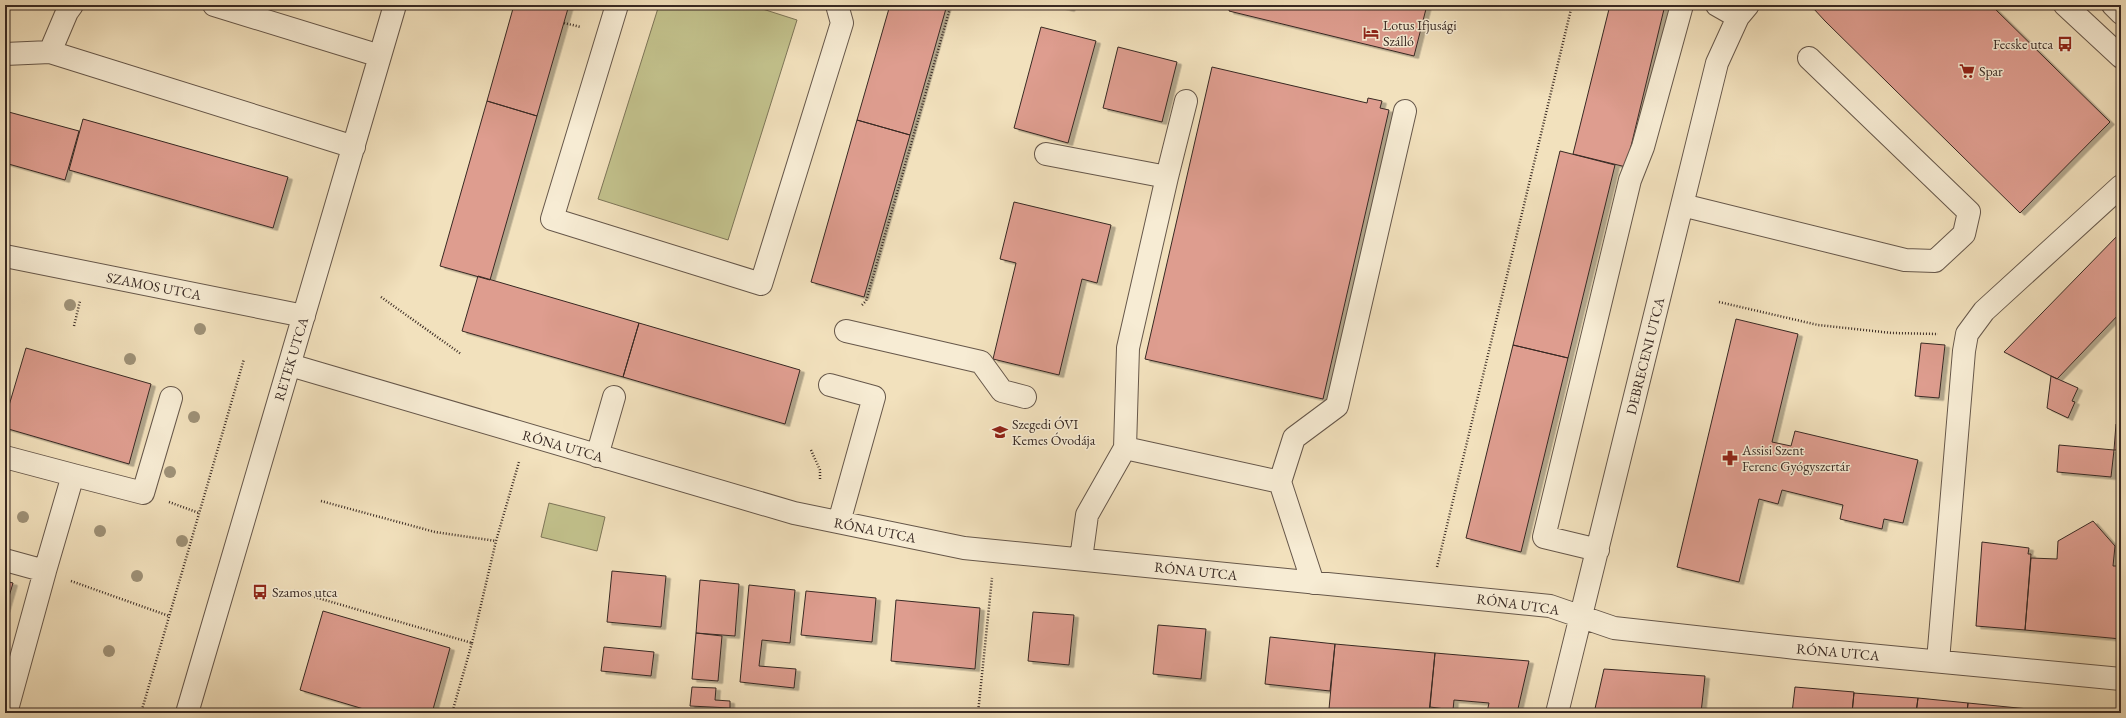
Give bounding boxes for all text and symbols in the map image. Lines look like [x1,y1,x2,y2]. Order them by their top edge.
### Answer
place label: Lotus Ifjusági Szálló [1383,16,1457,50]
hotel icon: Lotus Ifjusági Szálló [1362,24,1380,42]
place label: Fecske utca [1993,35,2053,53]
bus stop icon: Fecske utca [2056,35,2074,53]
supermarket icon: Spar [1958,62,1976,80]
place label: Spar [1979,62,2003,80]
street label: SZAMOS UTCA [105,268,203,304]
street label: DEBRECENI UTCA [1622,295,1668,416]
street label: RETEK UTCA [270,315,312,403]
place label: Szegedi ÓVI Kemes Óvodája [1012,415,1096,449]
school or university icon: Szegedi ÓVI Kemes Óvodája [991,423,1009,441]
street label: RÓNA UTCA [520,426,606,466]
place label: Assisi Szent Ferenc Gyógyszertár [1741,441,1850,475]
pharmacy icon: Assisi Szent Ferenc Gyógyszertár [1721,449,1739,467]
street label: RÓNA UTCA [832,513,918,547]
street label: RÓNA UTCA [1154,558,1239,584]
bus stop icon: Szamos utca [251,583,269,601]
place label: Szamos utca [272,583,338,601]
street label: RÓNA UTCA [1475,589,1561,619]
street label: RÓNA UTCA [1796,639,1881,665]

